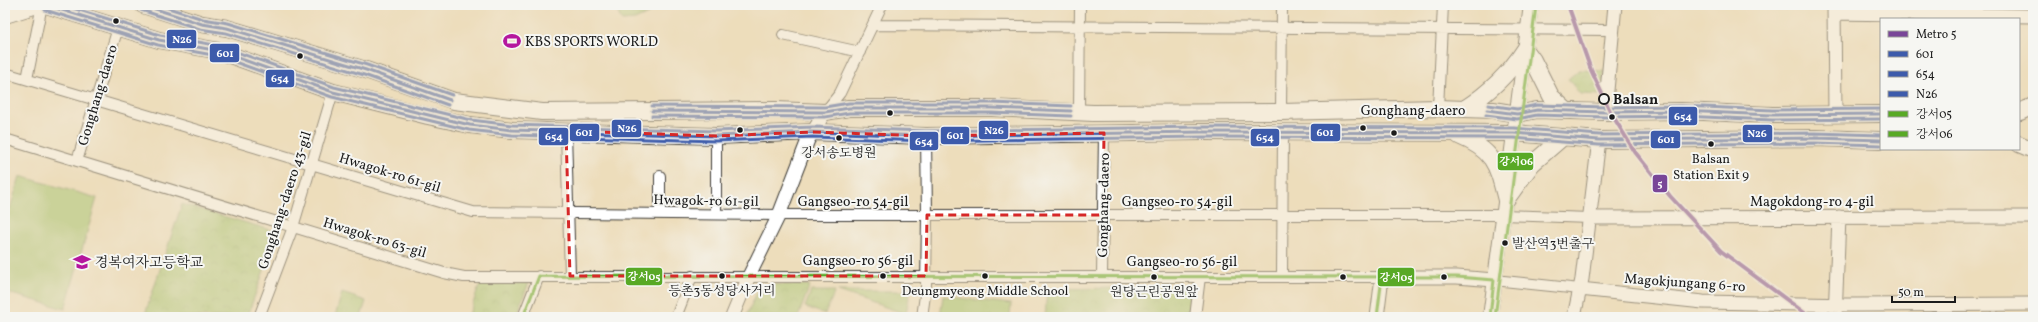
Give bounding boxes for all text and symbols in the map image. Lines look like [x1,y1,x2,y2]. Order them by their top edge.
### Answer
unlabelled marker [111,16,121,26]
legend [1880,18,2020,150]
text: Metro 5 [1916,27,1957,43]
line badge: N26 [166,29,197,49]
sports icon: KBS SPORTS WORLD [502,31,522,51]
text: N26 [172,33,192,48]
place label: KBS SPORTS WORLD [525,33,658,52]
street label: Gonghang-daero [74,43,123,148]
line badge: 601 [209,43,240,63]
text: 601 [216,47,234,62]
text: 601 [1916,47,1934,63]
unlabelled marker [295,51,305,61]
text: 654 [1916,67,1935,83]
line badge: 654 [265,69,295,88]
text: 654 [271,72,289,87]
text: N26 [1916,87,1937,103]
place label: Balsan [1613,91,1658,110]
marker: Balsan [1598,93,1610,105]
street label: Gonghang-daero [1361,102,1465,121]
line badge: 654 [1668,106,1698,126]
text: 강서05 [1916,107,1952,123]
unlabelled marker [885,108,895,118]
text: 654 [1674,110,1692,125]
unlabelled marker [1607,112,1617,122]
line badge: N26 [611,119,642,138]
line badge: N26 [978,120,1009,140]
text: N26 [617,122,637,137]
line badge: 601 [569,123,600,142]
line badge: 601 [1310,123,1341,142]
unlabelled marker [1358,123,1368,133]
text: N26 [984,124,1004,139]
line badge: N26 [1742,124,1773,143]
unlabelled marker [735,125,745,135]
text: 601 [575,126,593,141]
line badge: 601 [940,126,970,145]
text: 601 [1316,126,1334,141]
line badge: 654 [538,127,569,146]
text: N26 [1747,127,1767,142]
text: 강서06 [1916,127,1953,143]
line badge: 654 [1250,128,1280,147]
unlabelled marker [1389,128,1399,138]
street label: Gonghang-daero 43-gil [254,129,317,272]
text: 601 [946,129,964,144]
text: 654 [545,130,563,145]
line badge: 601 [1650,130,1681,149]
line badge: 654 [909,131,939,151]
text: 654 [1256,131,1274,146]
marker: 강서송도병원 [834,133,844,143]
text: 601 [1657,133,1675,148]
text: 654 [915,135,933,150]
marker: Balsan Station Exit 9 [1706,139,1716,149]
place label: 강서송도병원 [801,145,877,163]
street label: Hwagok-ro 61-gil [336,149,443,198]
place label: Balsan Station Exit 9 [1673,151,1749,185]
line badge: 강서06 [1497,152,1534,171]
street label: Gonghang-daero [1094,153,1115,258]
text: 강서06 [1499,155,1533,170]
line badge: 5 [1652,174,1668,193]
text: 5 [1657,177,1663,192]
street label: Hwagok-ro 61-gil [653,191,759,212]
street label: Gangseo-ro 54-gil [798,193,908,212]
street label: Gangseo-ro 54-gil [1122,193,1232,212]
street label: Magokdong-ro 4-gil [1750,193,1874,212]
street label: Hwagok-ro 63-gil [320,214,429,263]
place label: 발산역3번출구 [1512,236,1594,254]
marker: 발산역3번출구 [1500,238,1510,248]
school or university icon: 경복여자고등학교 [72,252,92,272]
street label: Gangseo-ro 56-gil [803,252,913,271]
street label: Gangseo-ro 56-gil [1127,253,1237,272]
place label: 경복여자고등학교 [95,254,204,273]
line badge: 강서05 [625,267,663,286]
line badge: 강서05 [1377,267,1415,287]
text: 강서05 [627,270,661,285]
street label: Magokjungang 6-ro [1624,270,1746,297]
marker: 등촌3동성당사거리 [717,271,727,281]
unlabelled marker [878,271,888,281]
marker: Deungmyeong Middle School [980,271,990,281]
text: 강서05 [1379,271,1413,286]
marker: 원당근린공원앞 [1149,272,1159,282]
unlabelled marker [1338,272,1348,282]
unlabelled marker [1439,272,1449,282]
scale bar [1892,278,1955,304]
place label: 등촌3동성당사거리 [668,283,776,301]
place label: Deungmyeong Middle School [902,283,1068,301]
place label: 원당근린공원앞 [1110,284,1198,302]
text: 50 m [1898,285,1924,301]

